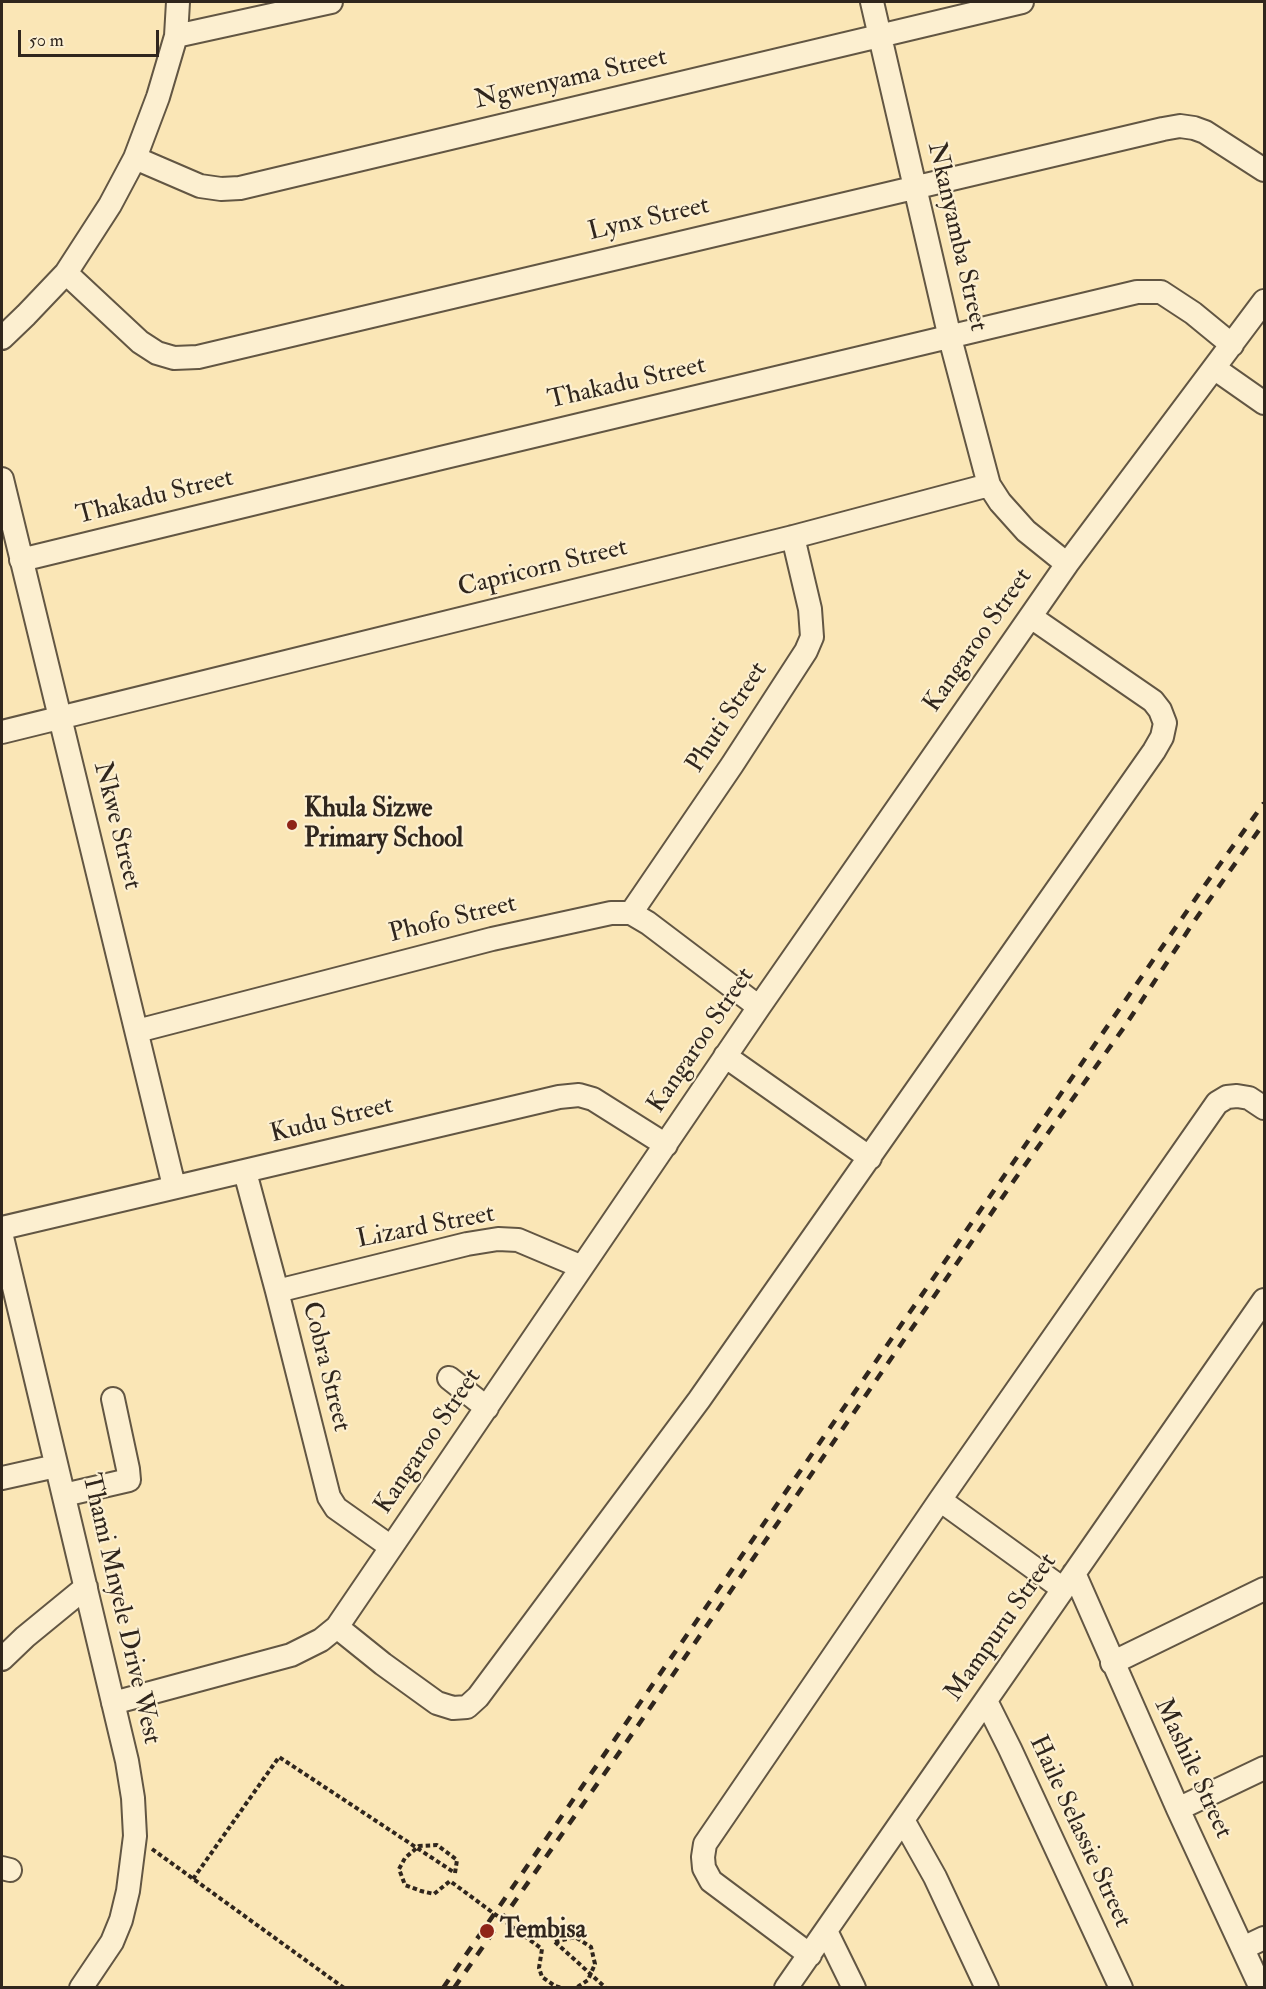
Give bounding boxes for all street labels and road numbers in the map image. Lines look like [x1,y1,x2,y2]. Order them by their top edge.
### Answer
street label: Ngwenyama Street [472,43,670,117]
street label: Nkanyamba Street [919,139,993,335]
street label: Lynx Street [585,191,713,249]
street label: Thakadu Street [545,351,709,417]
street label: Thakadu Street [73,463,237,533]
street label: Capricorn Street [455,533,631,605]
street label: Kangaroo Street [918,563,1040,719]
street label: Phuti Street [681,657,775,779]
street label: Nkwe Street [85,759,147,893]
street label: Phofo Street [386,889,520,951]
street label: Kangaroo Street [642,962,762,1120]
street label: Kudu Street [267,1091,397,1151]
street label: Lizard Street [355,1199,497,1257]
street label: Cobra Street [294,1299,356,1435]
street label: Kangaroo Street [369,1363,489,1521]
street label: Thami Mnyele Drive West [74,1471,166,1747]
street label: Mampuru Street [939,1548,1065,1708]
street label: Mashile Street [1146,1694,1238,1844]
street label: Haile Selassie Street [1021,1731,1137,1933]

